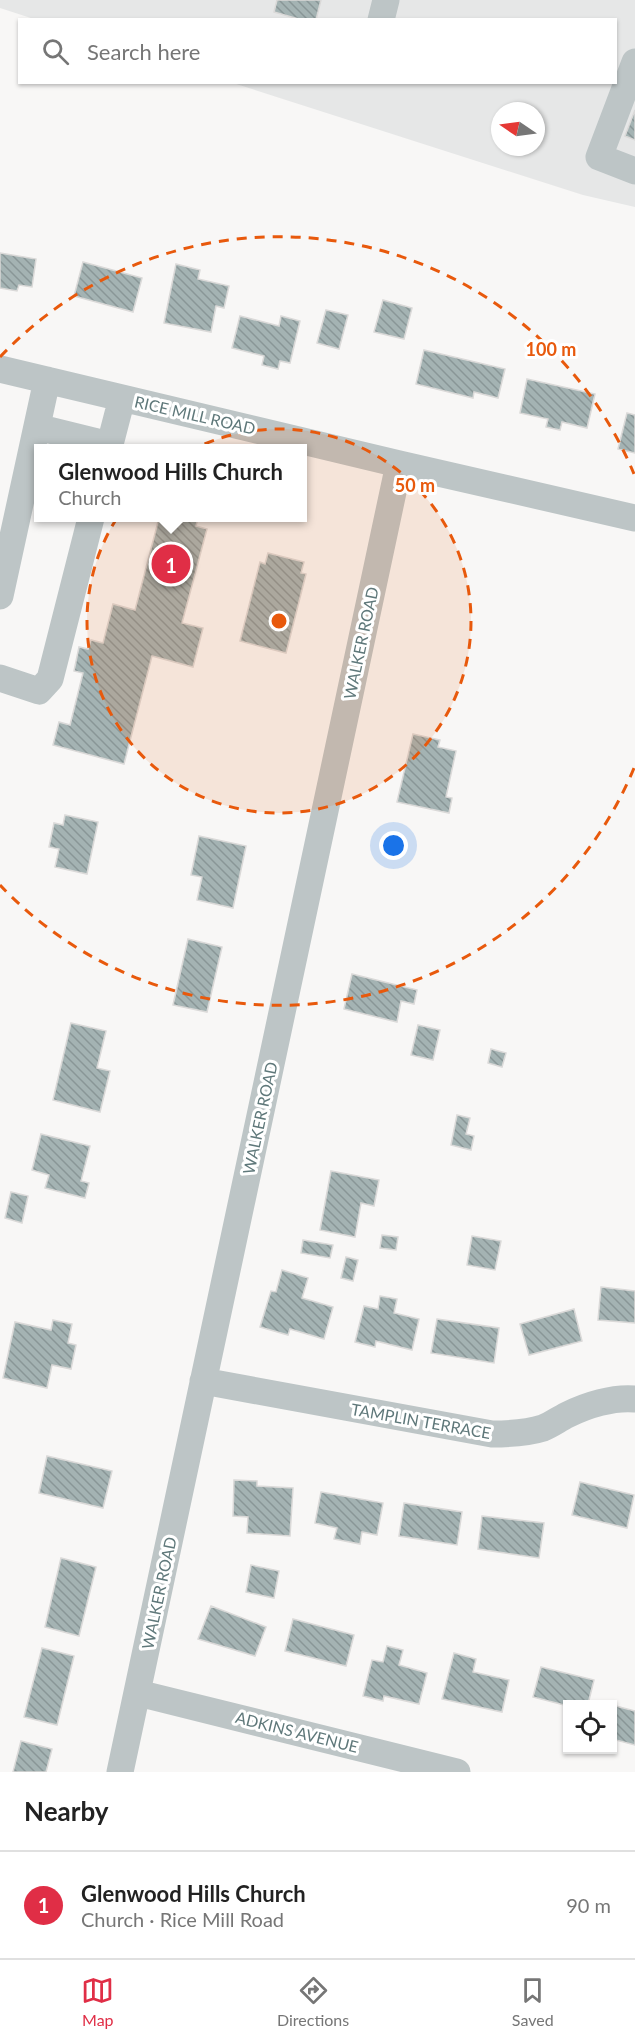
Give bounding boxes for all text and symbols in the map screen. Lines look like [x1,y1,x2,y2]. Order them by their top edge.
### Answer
search box [18,18,617,84]
icon: search [39,35,72,68]
text: Search here [87,38,200,65]
north arrow [491,102,545,156]
text: 100 m [526,338,576,360]
street label: RICE MILL ROAD [133,391,257,438]
popup [34,444,307,522]
text: Glenwood Hills Church [58,458,283,485]
text: 50 m [395,474,435,496]
text: Church [58,485,121,509]
pin: 1 [152,542,190,586]
street label: WALKER ROAD [339,585,382,701]
centre of rings [269,611,289,631]
your location [379,831,408,860]
street label: WALKER ROAD [238,1060,281,1176]
street label: TAMPLIN TERRACE [350,1399,492,1442]
street label: WALKER ROAD [137,1535,180,1651]
map controls [563,1700,617,1754]
button: locate [563,1700,617,1754]
street label: ADKINS AVENUE [234,1707,360,1756]
text: Nearby [24,1795,109,1827]
text: Glenwood Hills Church [81,1880,306,1907]
text: 1 [38,1893,49,1917]
text: 90 m [566,1893,611,1917]
text: Church · Rice Mill Road [81,1907,284,1931]
tab: Map [81,1974,114,2029]
tab: Directions [277,1974,349,2029]
tab: Saved [512,1974,554,2029]

